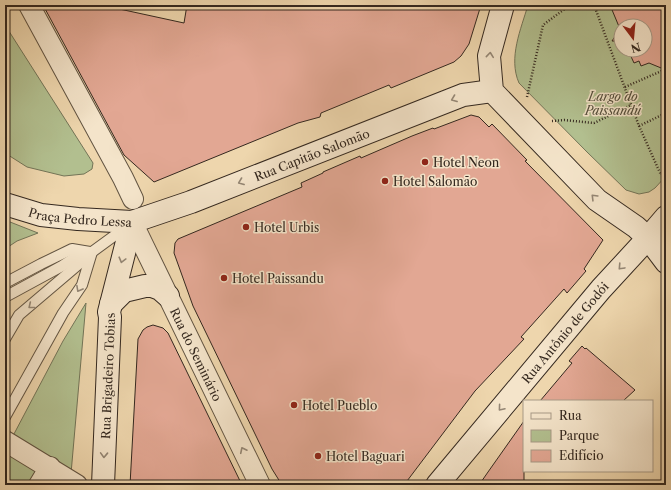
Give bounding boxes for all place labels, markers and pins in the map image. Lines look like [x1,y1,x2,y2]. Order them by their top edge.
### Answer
place label: Hotel Neon [433,155,500,170]
marker: Hotel Neon [420,157,430,167]
place label: Hotel Salomão [393,174,477,189]
marker: Hotel Salomão [380,176,390,186]
place label: Hotel Urbis [254,220,319,235]
marker: Hotel Urbis [241,222,251,232]
place label: Hotel Paissandu [232,271,324,286]
marker: Hotel Paissandu [219,273,229,283]
place label: Hotel Pueblo [302,398,377,413]
marker: Hotel Pueblo [289,400,299,410]
place label: Hotel Baguari [326,449,405,464]
marker: Hotel Baguari [313,451,323,461]

